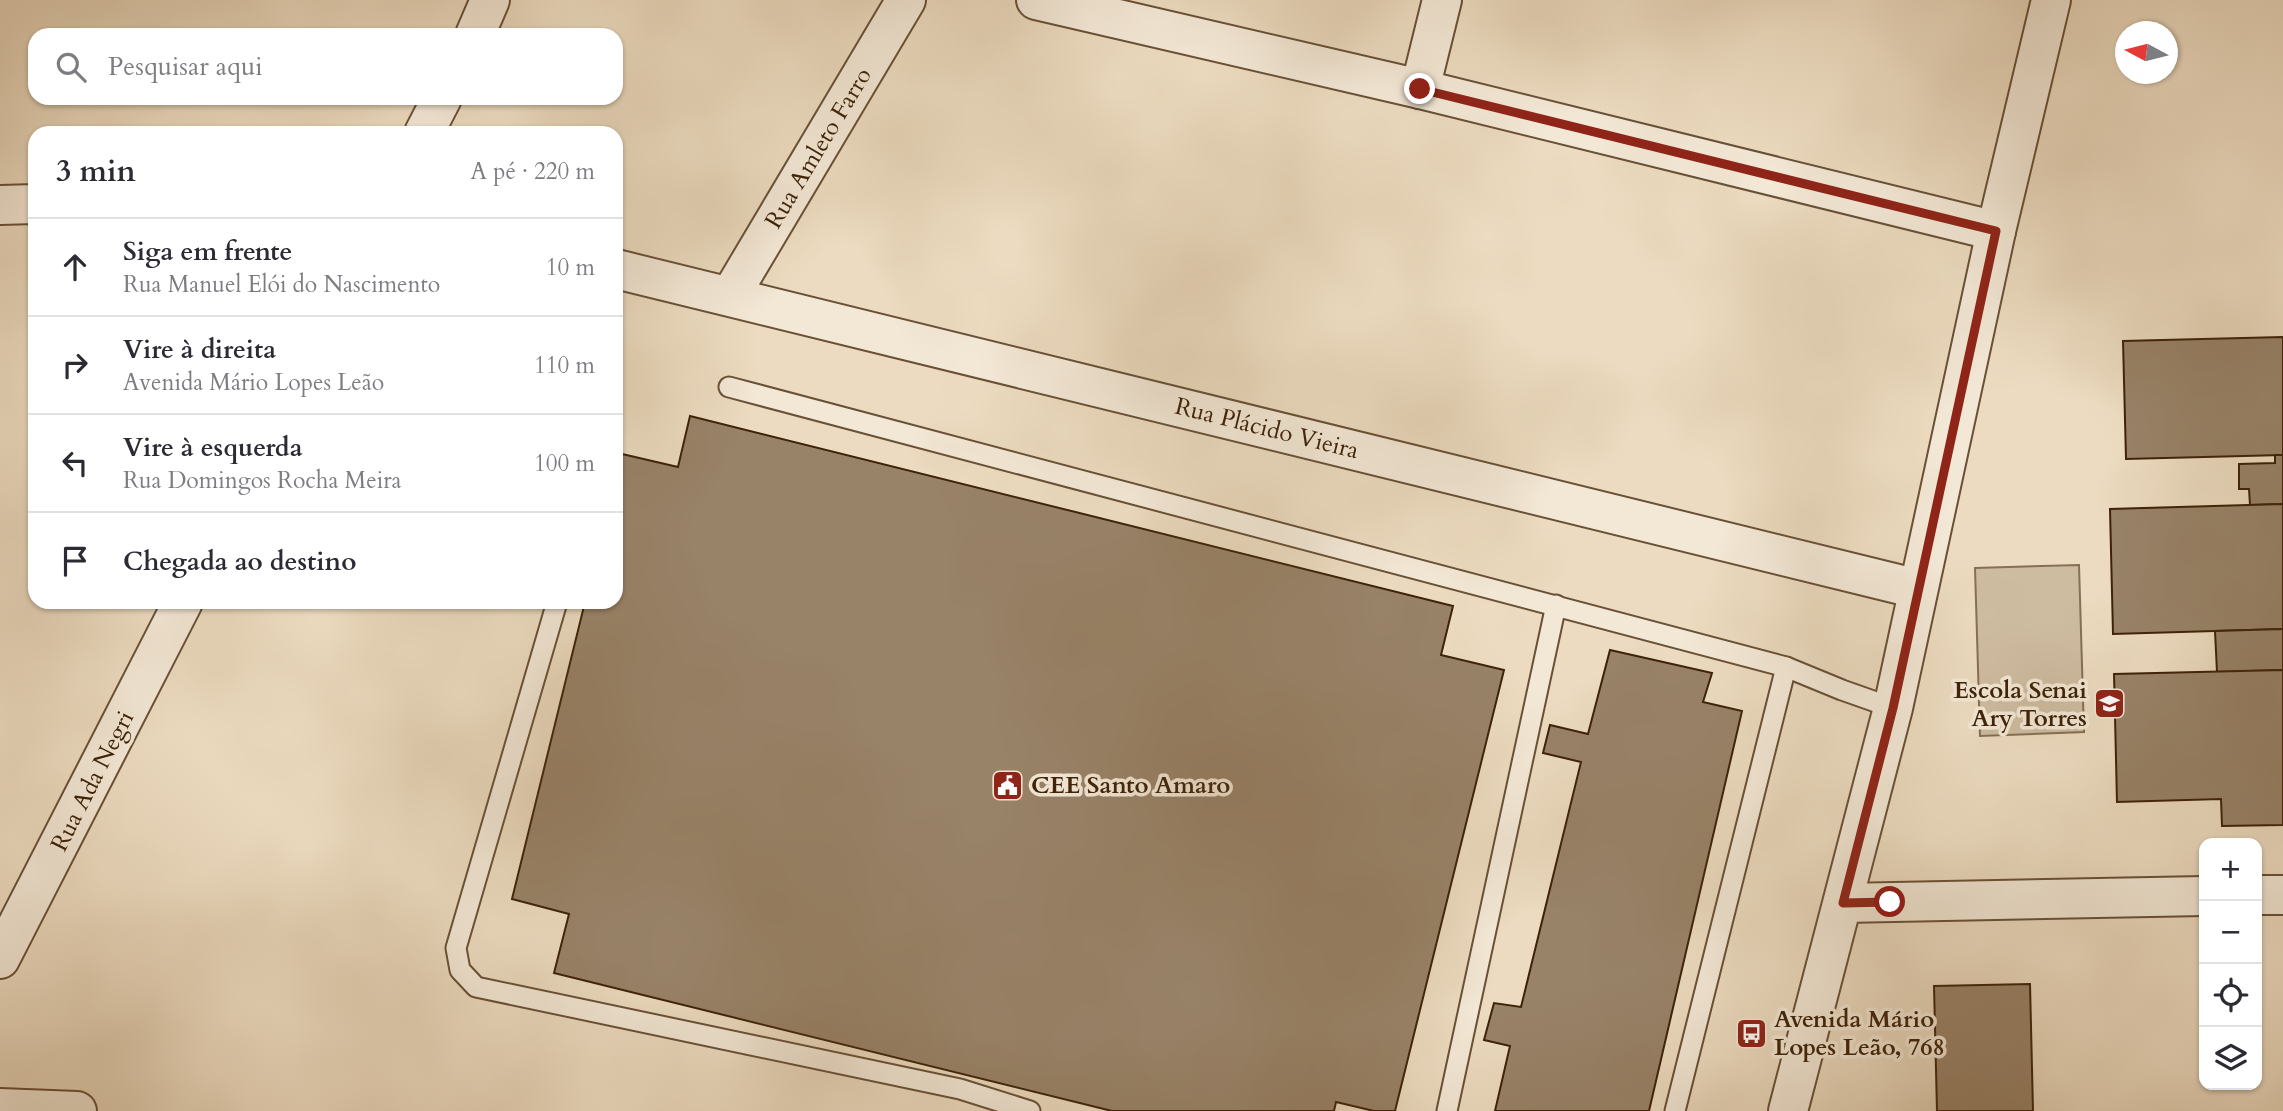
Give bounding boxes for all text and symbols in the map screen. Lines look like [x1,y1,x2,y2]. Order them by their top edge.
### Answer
north arrow [2115,21,2178,84]
search box [28,28,623,105]
icon: search [52,48,90,86]
text: Pesquisar aqui [108,49,263,84]
street label: Rua Amleto Farro [757,62,880,235]
route end [1404,73,1435,104]
text: 3 min [56,151,136,192]
text: A pé · 220 m [471,156,595,187]
text: Siga em frente [123,234,292,269]
icon: ahead [56,248,94,286]
text: 10 m [546,252,595,283]
text: Rua Manuel Elói do Nascimento [123,269,440,300]
text: Vire à direita [123,332,276,367]
icon: right [56,346,94,384]
text: 110 m [534,350,595,381]
text: Avenida Mário Lopes Leão [123,367,384,398]
street label: Rua Plácido Vieira [1172,390,1363,467]
text: Vire à esquerda [123,430,303,465]
icon: left [56,444,94,482]
text: 100 m [534,448,595,479]
text: Rua Domingos Rocha Meira [123,465,401,496]
icon: arrive [56,542,94,580]
text: Chegada ao destino [123,544,356,579]
place label: Escola Senai Ary Torres [1953,674,2087,735]
school or university icon: Escola Senai Ary Torres [2093,687,2127,721]
street label: Rua Ada Negri [43,705,142,857]
public building icon: CEE Santo Amaro [991,768,1025,802]
place label: CEE Santo Amaro [1031,769,1230,802]
map controls [2199,838,2262,1090]
button: + [2199,838,2262,901]
route start [1874,886,1905,917]
button: − [2199,901,2262,964]
button: locate [2199,964,2262,1027]
place label: Avenida Mário Lopes Leão, 768 [1774,1003,1945,1064]
bus stop icon: Avenida Mário Lopes Leão, 768 [1734,1016,1768,1050]
button: layers [2199,1027,2262,1090]

